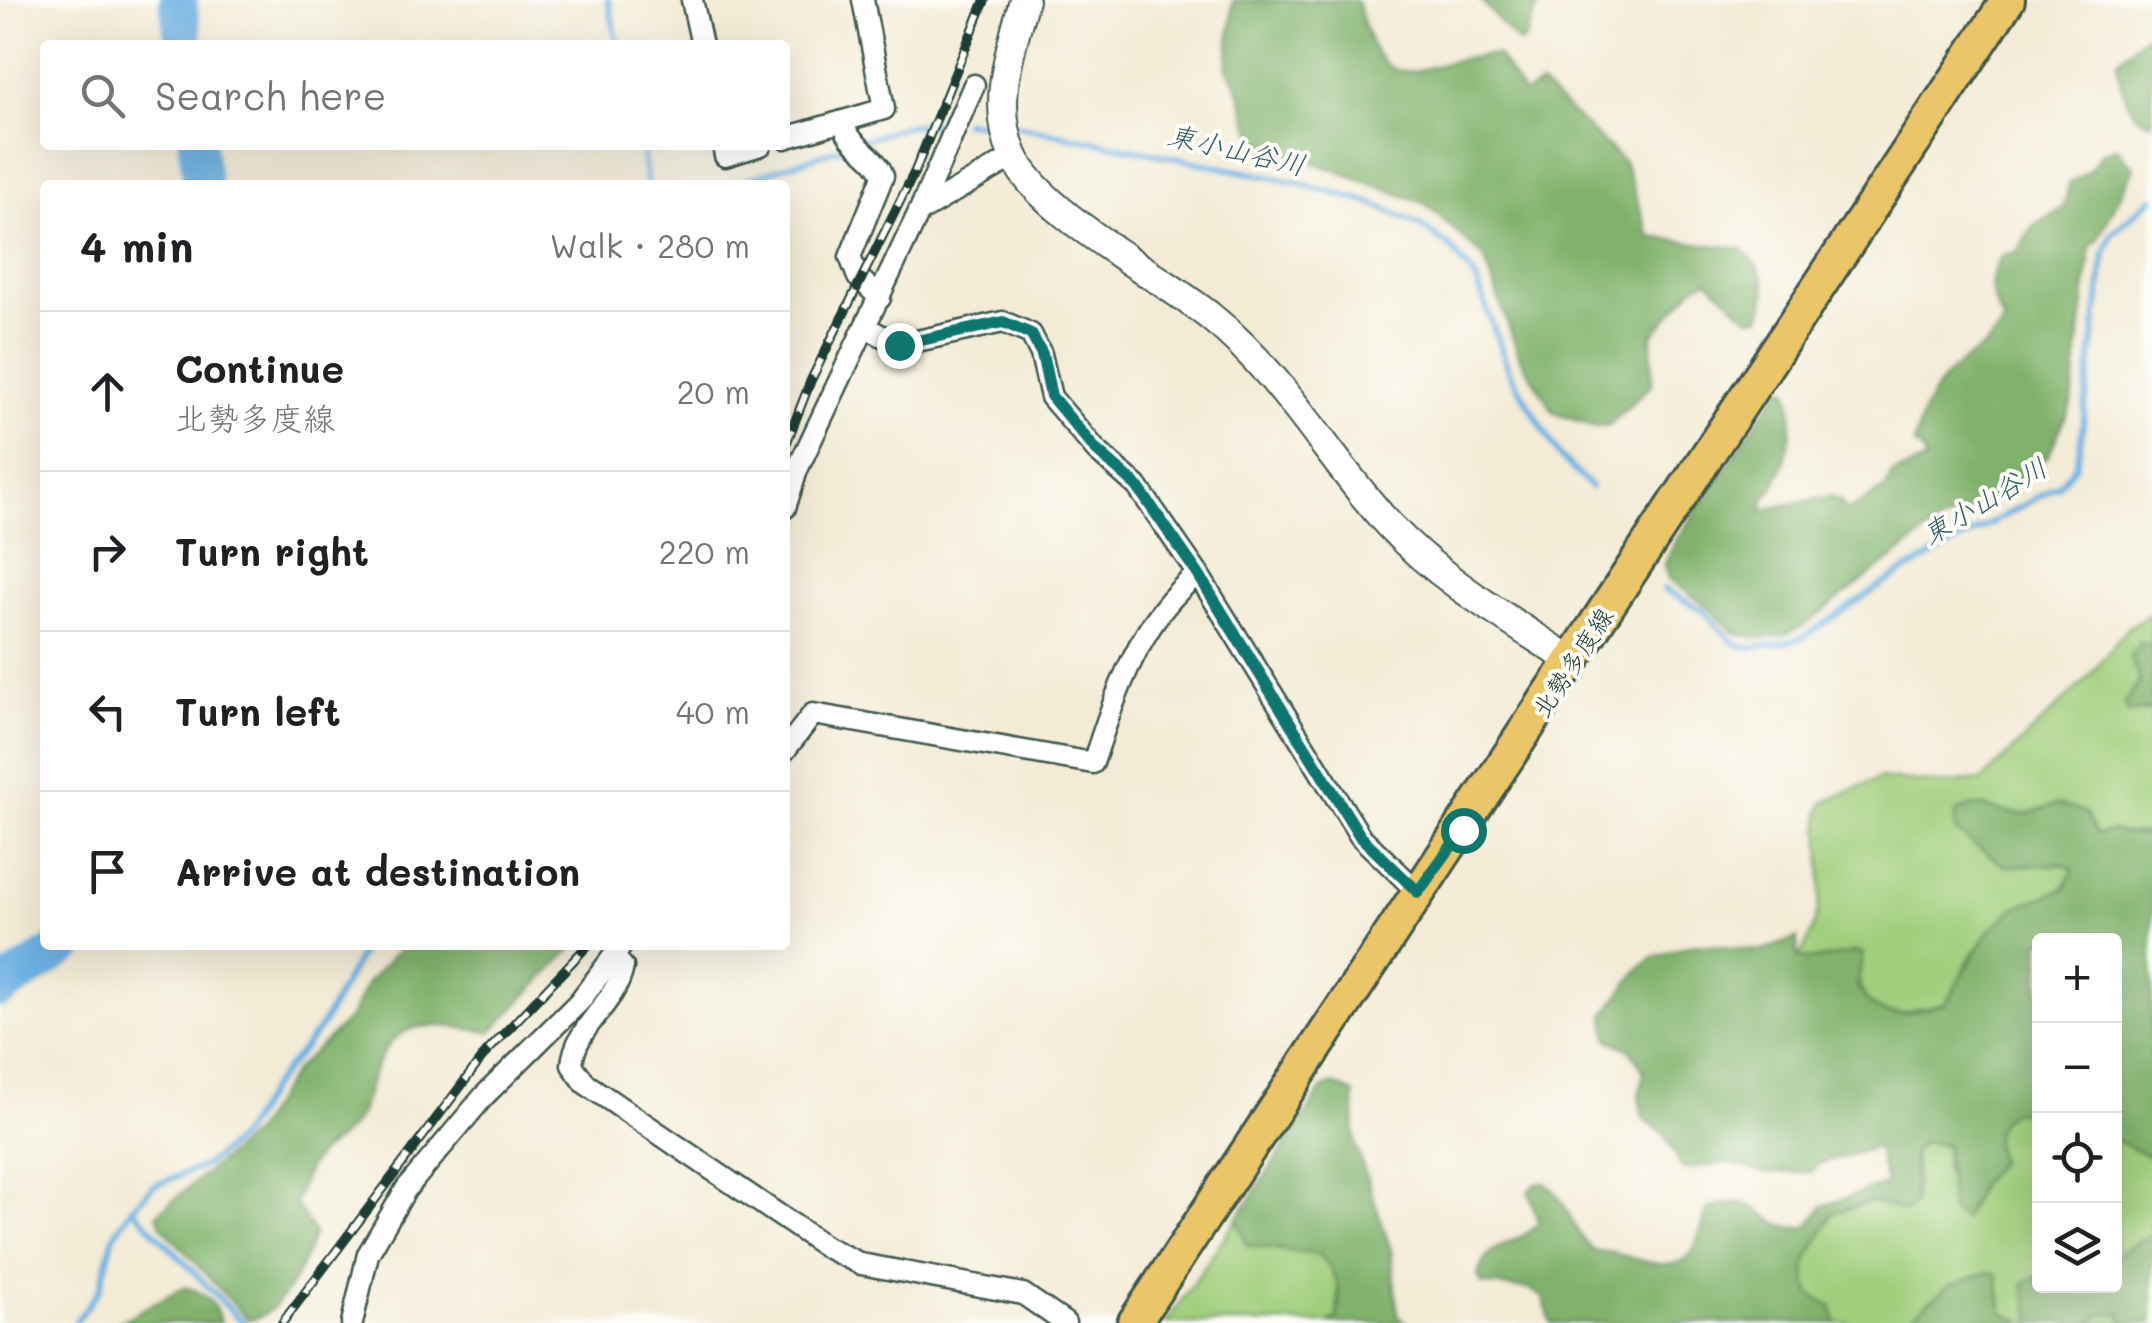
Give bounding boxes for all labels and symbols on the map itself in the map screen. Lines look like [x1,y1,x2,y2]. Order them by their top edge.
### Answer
water label: 東小山谷川 [1165,116,1309,182]
route end [877,323,923,369]
water label: 東小山谷川 [1915,449,2053,551]
street label: 北勢多度線 [1525,601,1619,723]
route start [1441,808,1487,854]

